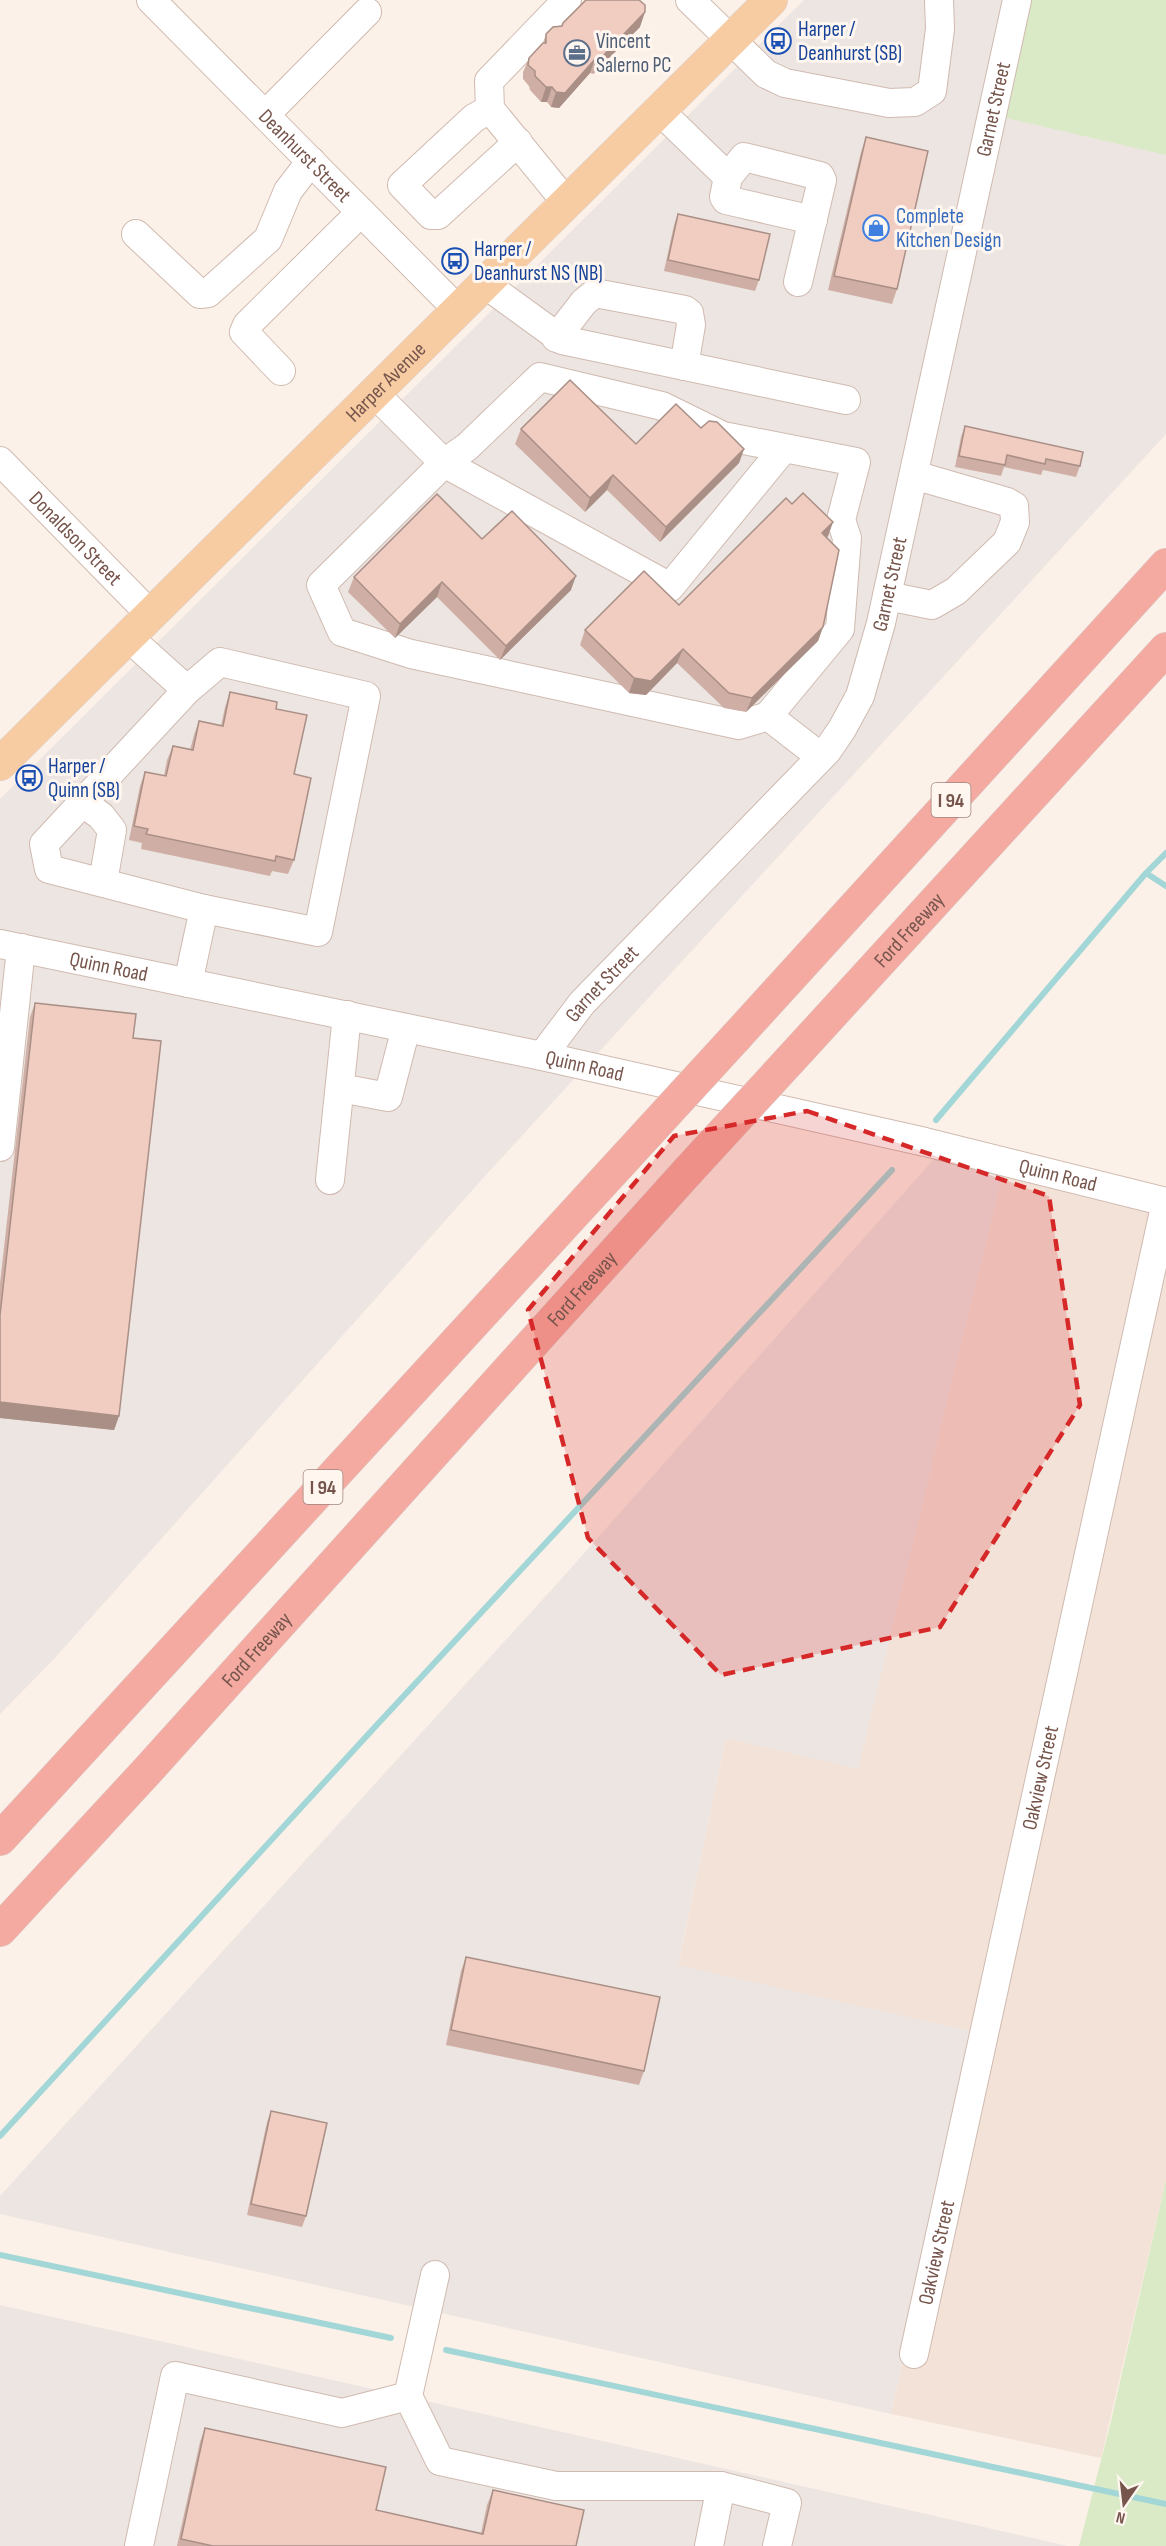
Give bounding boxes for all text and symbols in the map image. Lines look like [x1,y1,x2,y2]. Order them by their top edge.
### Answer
place label: Harper / Deanhurst (SB) [798,17,902,66]
bus stop icon: Harper / Deanhurst (SB) [763,26,793,56]
place label: Vincent Salerno PC [596,29,672,78]
office icon: Vincent Salerno PC [562,38,592,68]
street label: Garnet Street [971,60,1016,159]
street label: Deanhurst Street [253,104,356,208]
place label: Complete Kitchen Design [896,204,1001,253]
shop icon: Complete Kitchen Design [861,213,891,243]
place label: Harper / Deanhurst NS (NB) [474,237,603,286]
bus stop icon: Harper / Deanhurst NS (NB) [440,246,470,276]
street label: Harper Avenue [341,337,431,427]
street label: Donaldson Street [24,486,127,591]
street label: Garnet Street [867,535,912,634]
place label: Harper / Quinn (SB) [48,754,120,803]
bus stop icon: Harper / Quinn (SB) [14,763,44,793]
road number: I 94 [932,783,970,817]
street label: Ford Freeway [869,888,950,973]
street label: Garnet Street [560,940,644,1027]
street label: Quinn Road [67,947,150,987]
street label: Quinn Road [543,1045,626,1087]
street label: Quinn Road [1016,1154,1099,1197]
street label: Ford Freeway [542,1246,622,1332]
road number: I 94 [304,1470,342,1504]
street label: Ford Freeway [217,1607,297,1693]
street label: Oakview Street [1017,1723,1064,1832]
street label: Oakview Street [913,2198,960,2307]
north arrow [1094,2474,1154,2534]
text: N [1114,2507,1127,2527]

